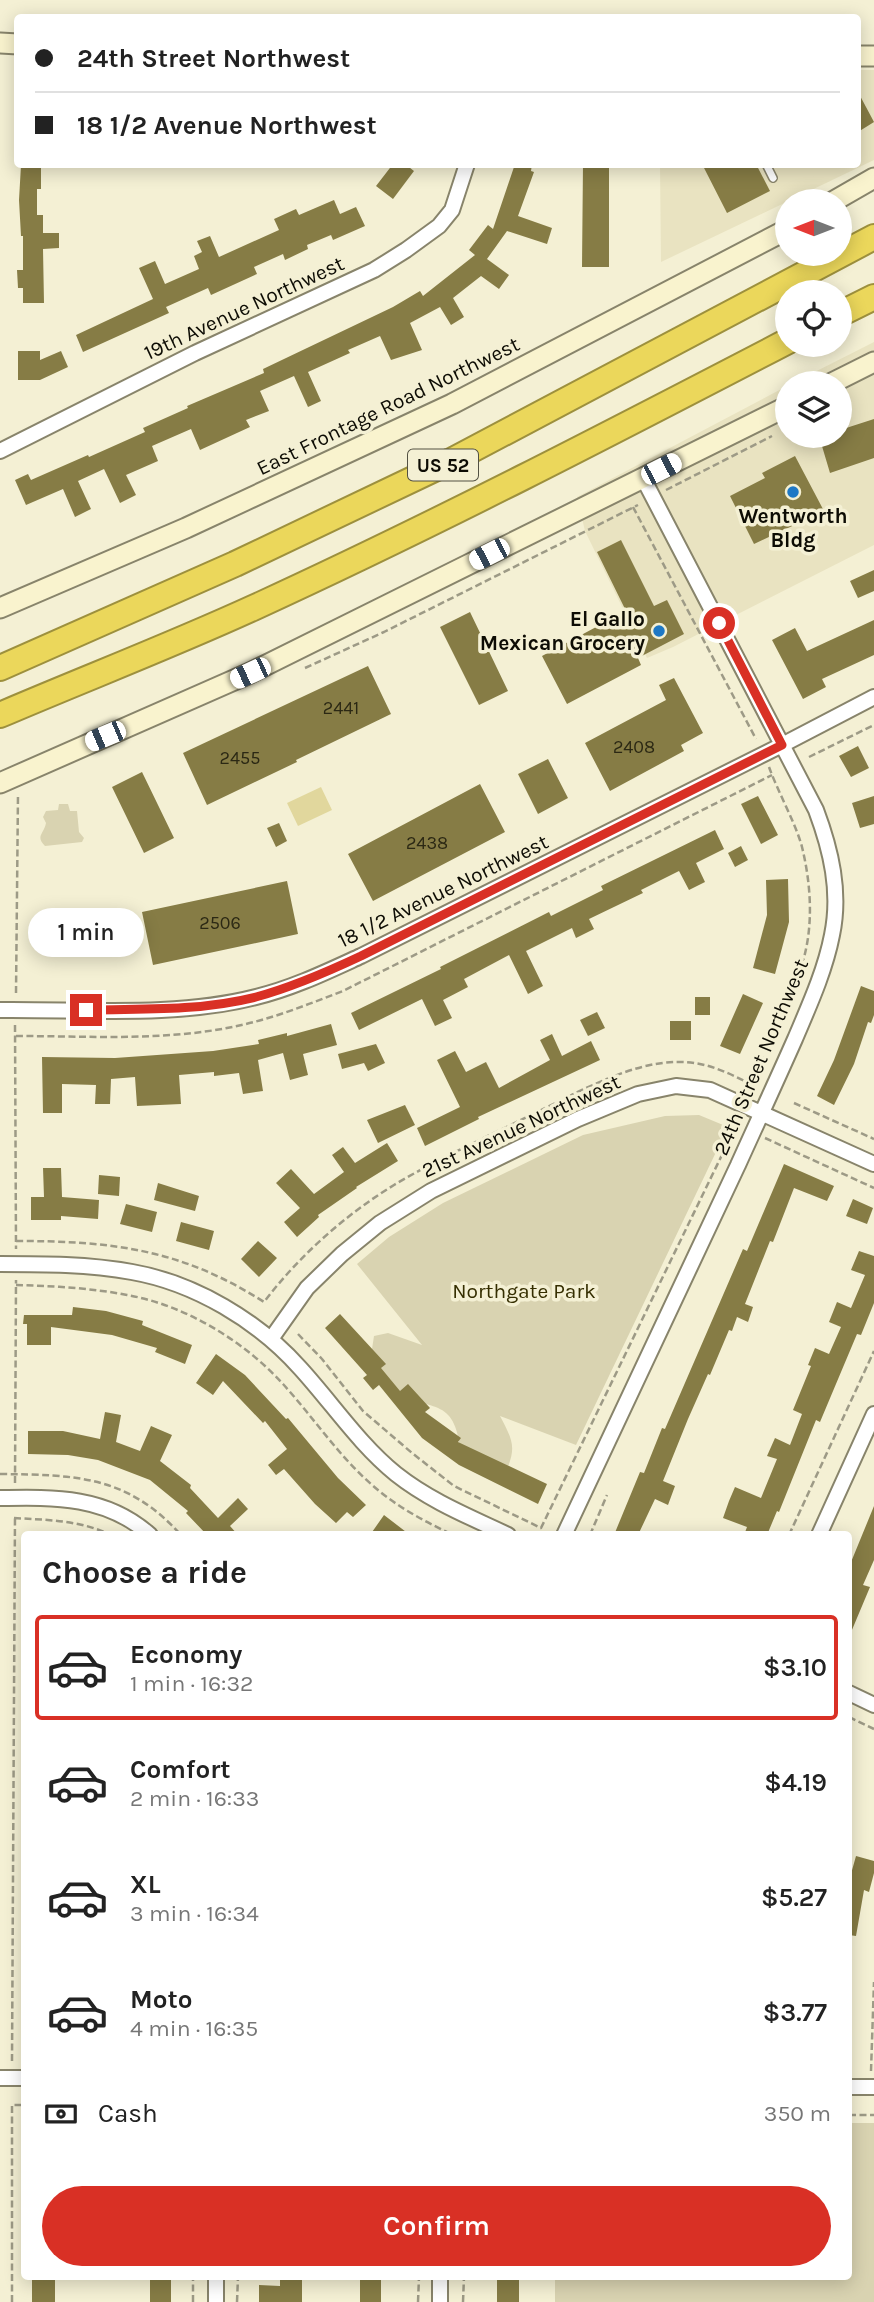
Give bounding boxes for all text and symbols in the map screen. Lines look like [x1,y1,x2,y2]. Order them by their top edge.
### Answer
text: 24th Street Northwest [77,43,350,74]
text: 18 1/2 Avenue Northwest [77,110,377,141]
north arrow [775,189,852,266]
map controls [775,189,852,448]
street label: 19th Avenue Northwest [140,251,348,365]
button: locate [775,280,852,357]
street label: East Frontage Road Northwest [253,332,523,480]
button: layers [775,371,852,448]
road number: US 52 [408,450,478,480]
car [638,450,685,488]
marker: Wentworth Bldg [785,484,801,500]
place label: Wentworth Bldg [739,504,847,552]
car [466,535,513,573]
place label: El Gallo Mexican Grocery [480,607,645,655]
route start [703,607,735,639]
marker: El Gallo Mexican Grocery [651,623,667,639]
car [227,655,274,691]
house number: 2441 [323,697,359,719]
car [82,718,129,754]
house number: 2408 [613,736,655,758]
house number: 2455 [220,747,260,769]
street label: 18 1/2 Avenue Northwest [334,830,552,952]
house number: 2438 [406,832,448,854]
callout: 1 min [28,908,144,958]
house number: 2506 [199,912,241,934]
text: 1 min [57,919,115,946]
street label: 24th Street Northwest [709,955,813,1159]
route end [70,994,102,1026]
street label: 21st Avenue Northwest [418,1069,624,1183]
park label: Northgate Park [452,1279,596,1303]
text: Choose a ride [42,1554,247,1591]
icon: car [46,1636,109,1699]
text: Economy [130,1639,242,1670]
text: $3.10 [763,1652,827,1683]
text: 1 min · 16:32 [130,1670,253,1697]
icon: car [46,1751,109,1814]
text: Comfort [130,1754,231,1785]
text: $4.19 [764,1767,827,1798]
text: 2 min · 16:33 [130,1785,259,1812]
icon: car [46,1866,109,1929]
text: XL [130,1869,161,1900]
text: $5.27 [761,1882,827,1913]
text: 3 min · 16:34 [130,1900,259,1927]
icon: car [46,1981,109,2044]
text: Moto [130,1984,192,2015]
text: $3.77 [763,1997,827,2028]
text: 4 min · 16:35 [130,2015,258,2042]
icon: cash [42,2095,80,2133]
text: Cash [98,2098,158,2129]
text: 350 m [764,2100,831,2127]
button: Confirm [42,2186,831,2266]

